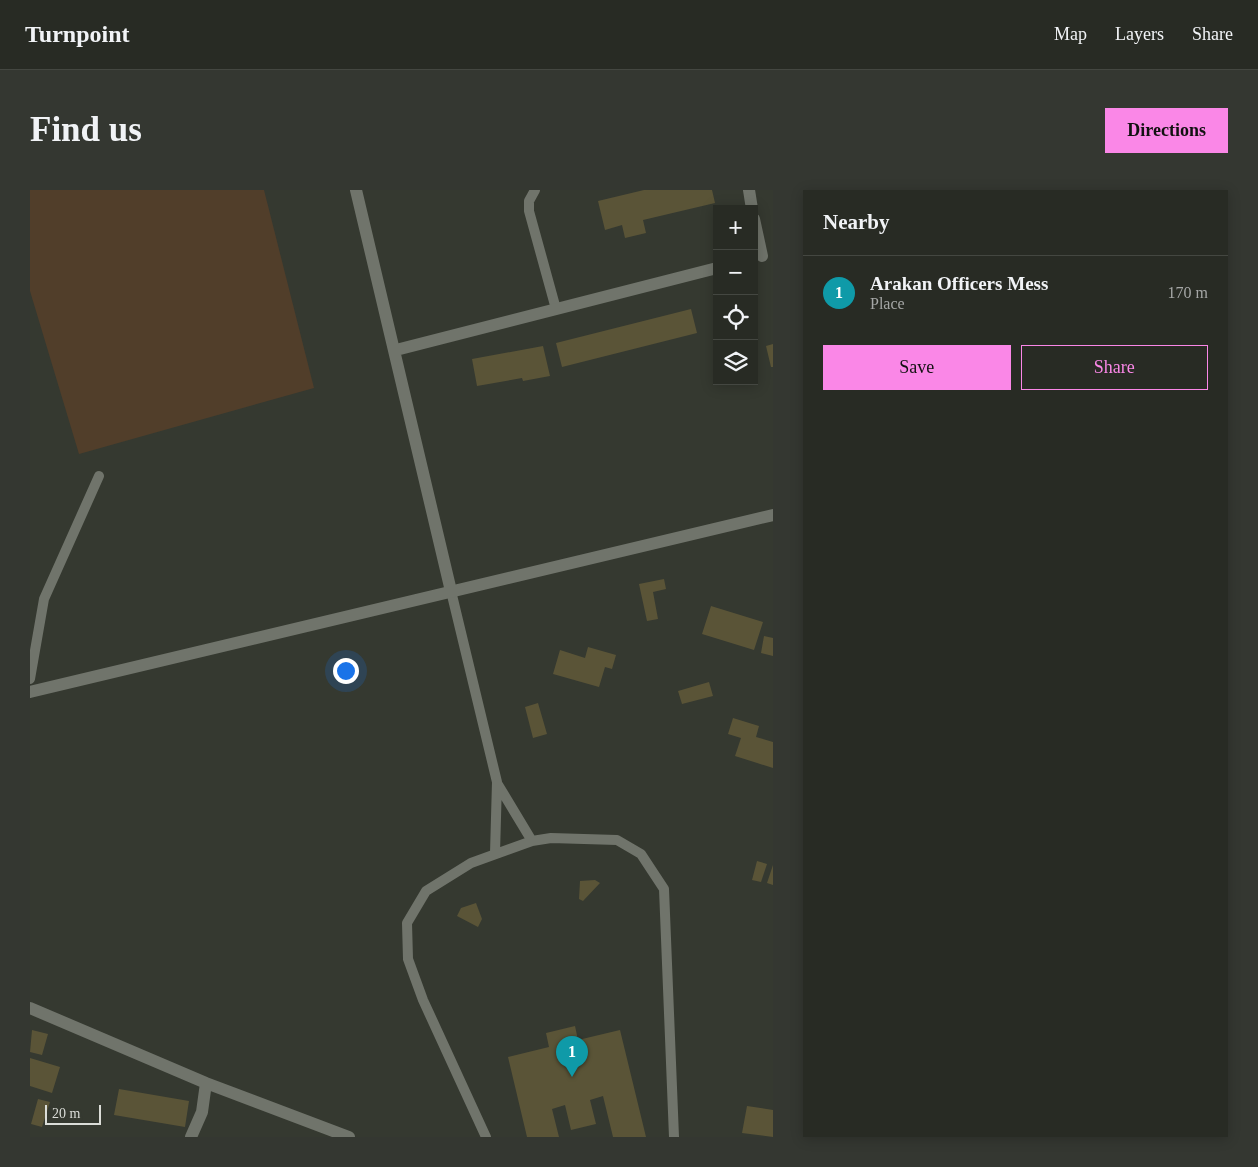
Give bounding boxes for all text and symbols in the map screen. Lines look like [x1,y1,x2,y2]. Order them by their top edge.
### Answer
text: Turnpoint [25,21,130,47]
text: Map [1054,24,1087,44]
text: Layers [1115,24,1164,44]
text: Share [1192,24,1233,44]
button: Directions [1105,108,1228,153]
text: Find us [30,110,142,149]
map controls [713,205,758,385]
button: + [713,205,758,250]
text: Nearby [823,210,890,234]
button: − [713,250,758,295]
text: Arakan Officers Mess [870,273,1048,294]
text: 1 [835,284,843,301]
text: 170 m [1168,284,1208,301]
button: locate [713,295,758,340]
text: Place [870,295,905,312]
button: layers [713,340,758,385]
button: Save [823,345,1011,390]
button: Share [1021,345,1208,390]
your location [333,658,359,684]
pin: 1 [556,1036,588,1077]
scale bar [45,1102,101,1125]
text: 20 m [52,1106,80,1121]

